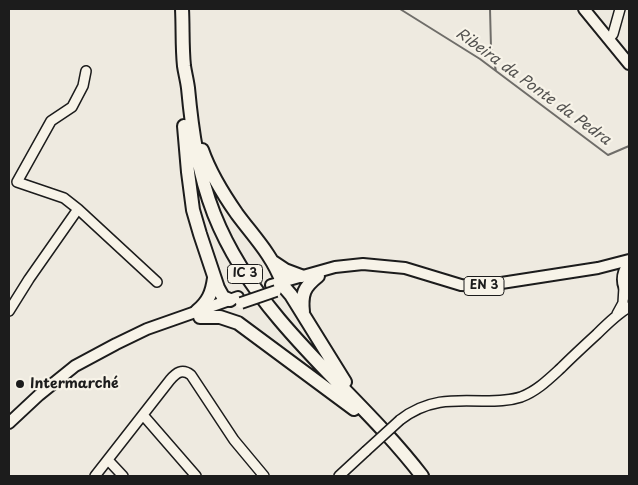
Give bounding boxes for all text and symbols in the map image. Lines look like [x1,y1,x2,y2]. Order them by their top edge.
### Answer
water label: Ribeira da Ponte da Pedra [452,25,614,149]
road number: IC 3 [228,264,262,284]
road number: EN 3 [464,276,504,296]
place label: Intermarché [30,376,119,392]
marker: Intermarché [14,378,26,390]

